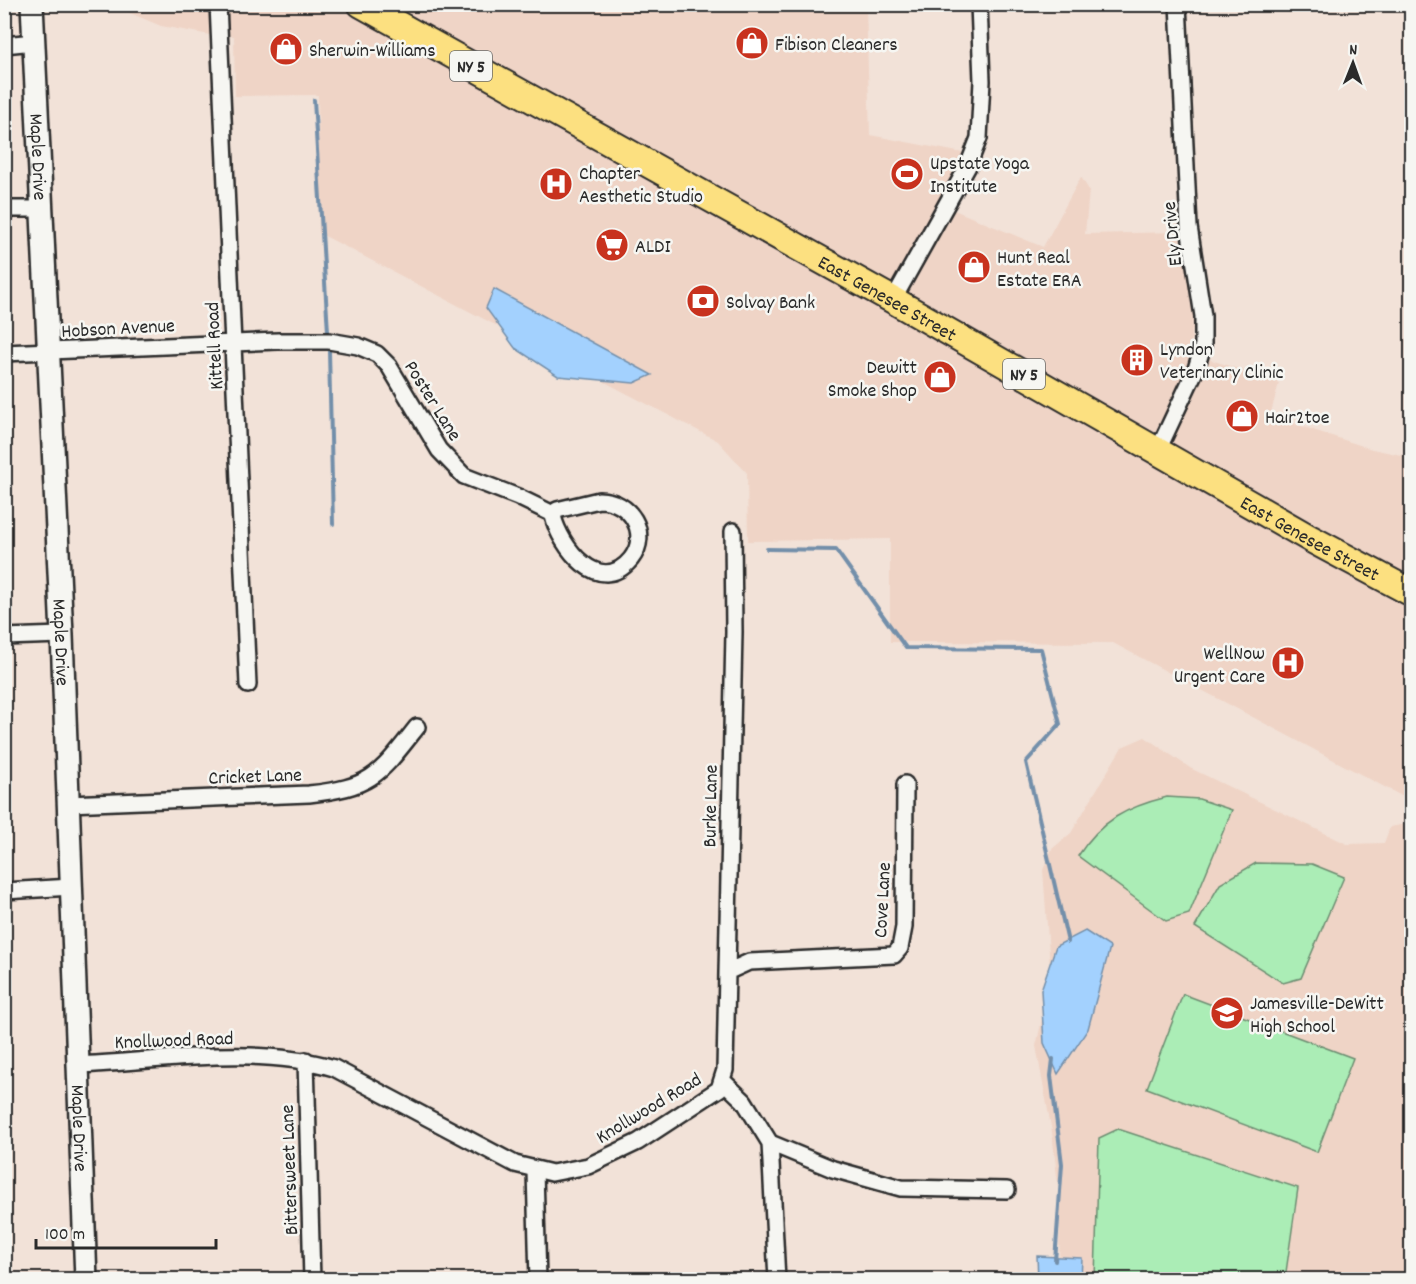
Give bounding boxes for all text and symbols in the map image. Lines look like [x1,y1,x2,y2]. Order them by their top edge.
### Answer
shop icon: Fibison Cleaners [734,25,770,61]
shop icon: Sherwin-Williams [268,31,304,67]
place label: Fibison Cleaners [775,32,898,60]
north arrow [1323,33,1383,93]
place label: Sherwin-Williams [309,38,436,66]
text: N [1349,39,1357,62]
road number: NY 5 [450,51,492,81]
street label: Maple Drive [20,113,52,201]
place label: Upstate Yoga Institute [930,151,1030,202]
sports icon: Upstate Yoga Institute [889,156,925,192]
place label: Chapter Aesthetic Studio [579,161,703,212]
hospital icon: Chapter Aesthetic Studio [538,166,574,202]
street label: Ely Drive [1157,200,1191,268]
supermarket icon: ALDI [594,227,630,263]
place label: ALDI [635,234,671,262]
place label: Hunt Real Estate ERA [997,245,1082,296]
shop icon: Hunt Real Estate ERA [956,249,992,285]
street label: East Genesee Street [812,250,961,350]
bank icon: Solvay Bank [685,283,721,319]
place label: Solvay Bank [726,290,815,318]
street label: Kittell Road [200,301,232,390]
street label: Hobson Avenue [61,313,176,347]
place label: Lyndon Veterinary Clinic [1160,337,1284,388]
building icon: Lyndon Veterinary Clinic [1119,342,1155,378]
place label: Dewitt Smoke Shop [828,355,917,406]
street label: Poster Lane [396,356,467,447]
shop icon: Dewitt Smoke Shop [922,359,958,395]
road number: NY 5 [1003,359,1045,389]
shop icon: Hair2toe [1224,398,1260,434]
place label: Hair2toe [1265,405,1330,433]
street label: East Genesee Street [1234,490,1383,590]
street label: Maple Drive [43,598,75,687]
place label: WellNow Urgent Care [1174,641,1265,692]
hospital icon: WellNow Urgent Care [1270,645,1306,681]
street label: Cricket Lane [208,762,303,794]
street label: Burke Lane [697,764,727,848]
street label: Cove Lane [868,861,900,939]
place label: Jamesville-DeWitt High School [1250,991,1384,1042]
school or university icon: Jamesville-DeWitt High School [1209,995,1245,1031]
street label: Knollwood Road [114,1026,234,1058]
street label: Knollwood Road [591,1067,708,1152]
street label: Maple Drive [62,1084,93,1172]
street label: Bittersweet Lane [275,1104,307,1236]
scale bar [36,1212,216,1250]
text: 100 m [45,1223,85,1248]

